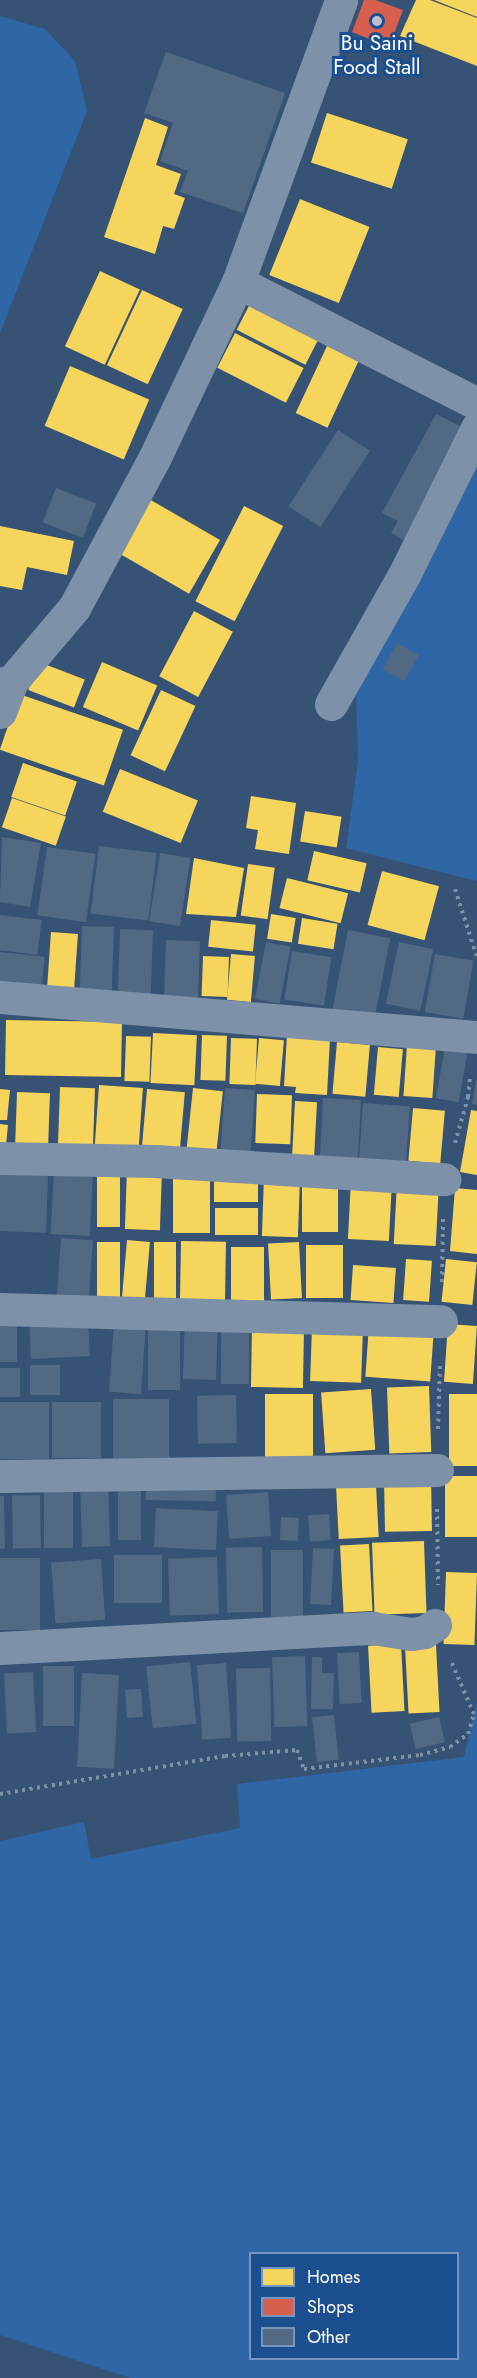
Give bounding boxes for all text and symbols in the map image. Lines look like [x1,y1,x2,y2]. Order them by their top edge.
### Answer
marker: Bu Saini Food Stall [370,14,384,28]
place label: Bu Saini Food Stall [333,30,421,80]
legend [249,2252,459,2360]
text: Homes [307,2264,360,2290]
text: Shops [307,2294,354,2320]
text: Other [307,2324,350,2350]

